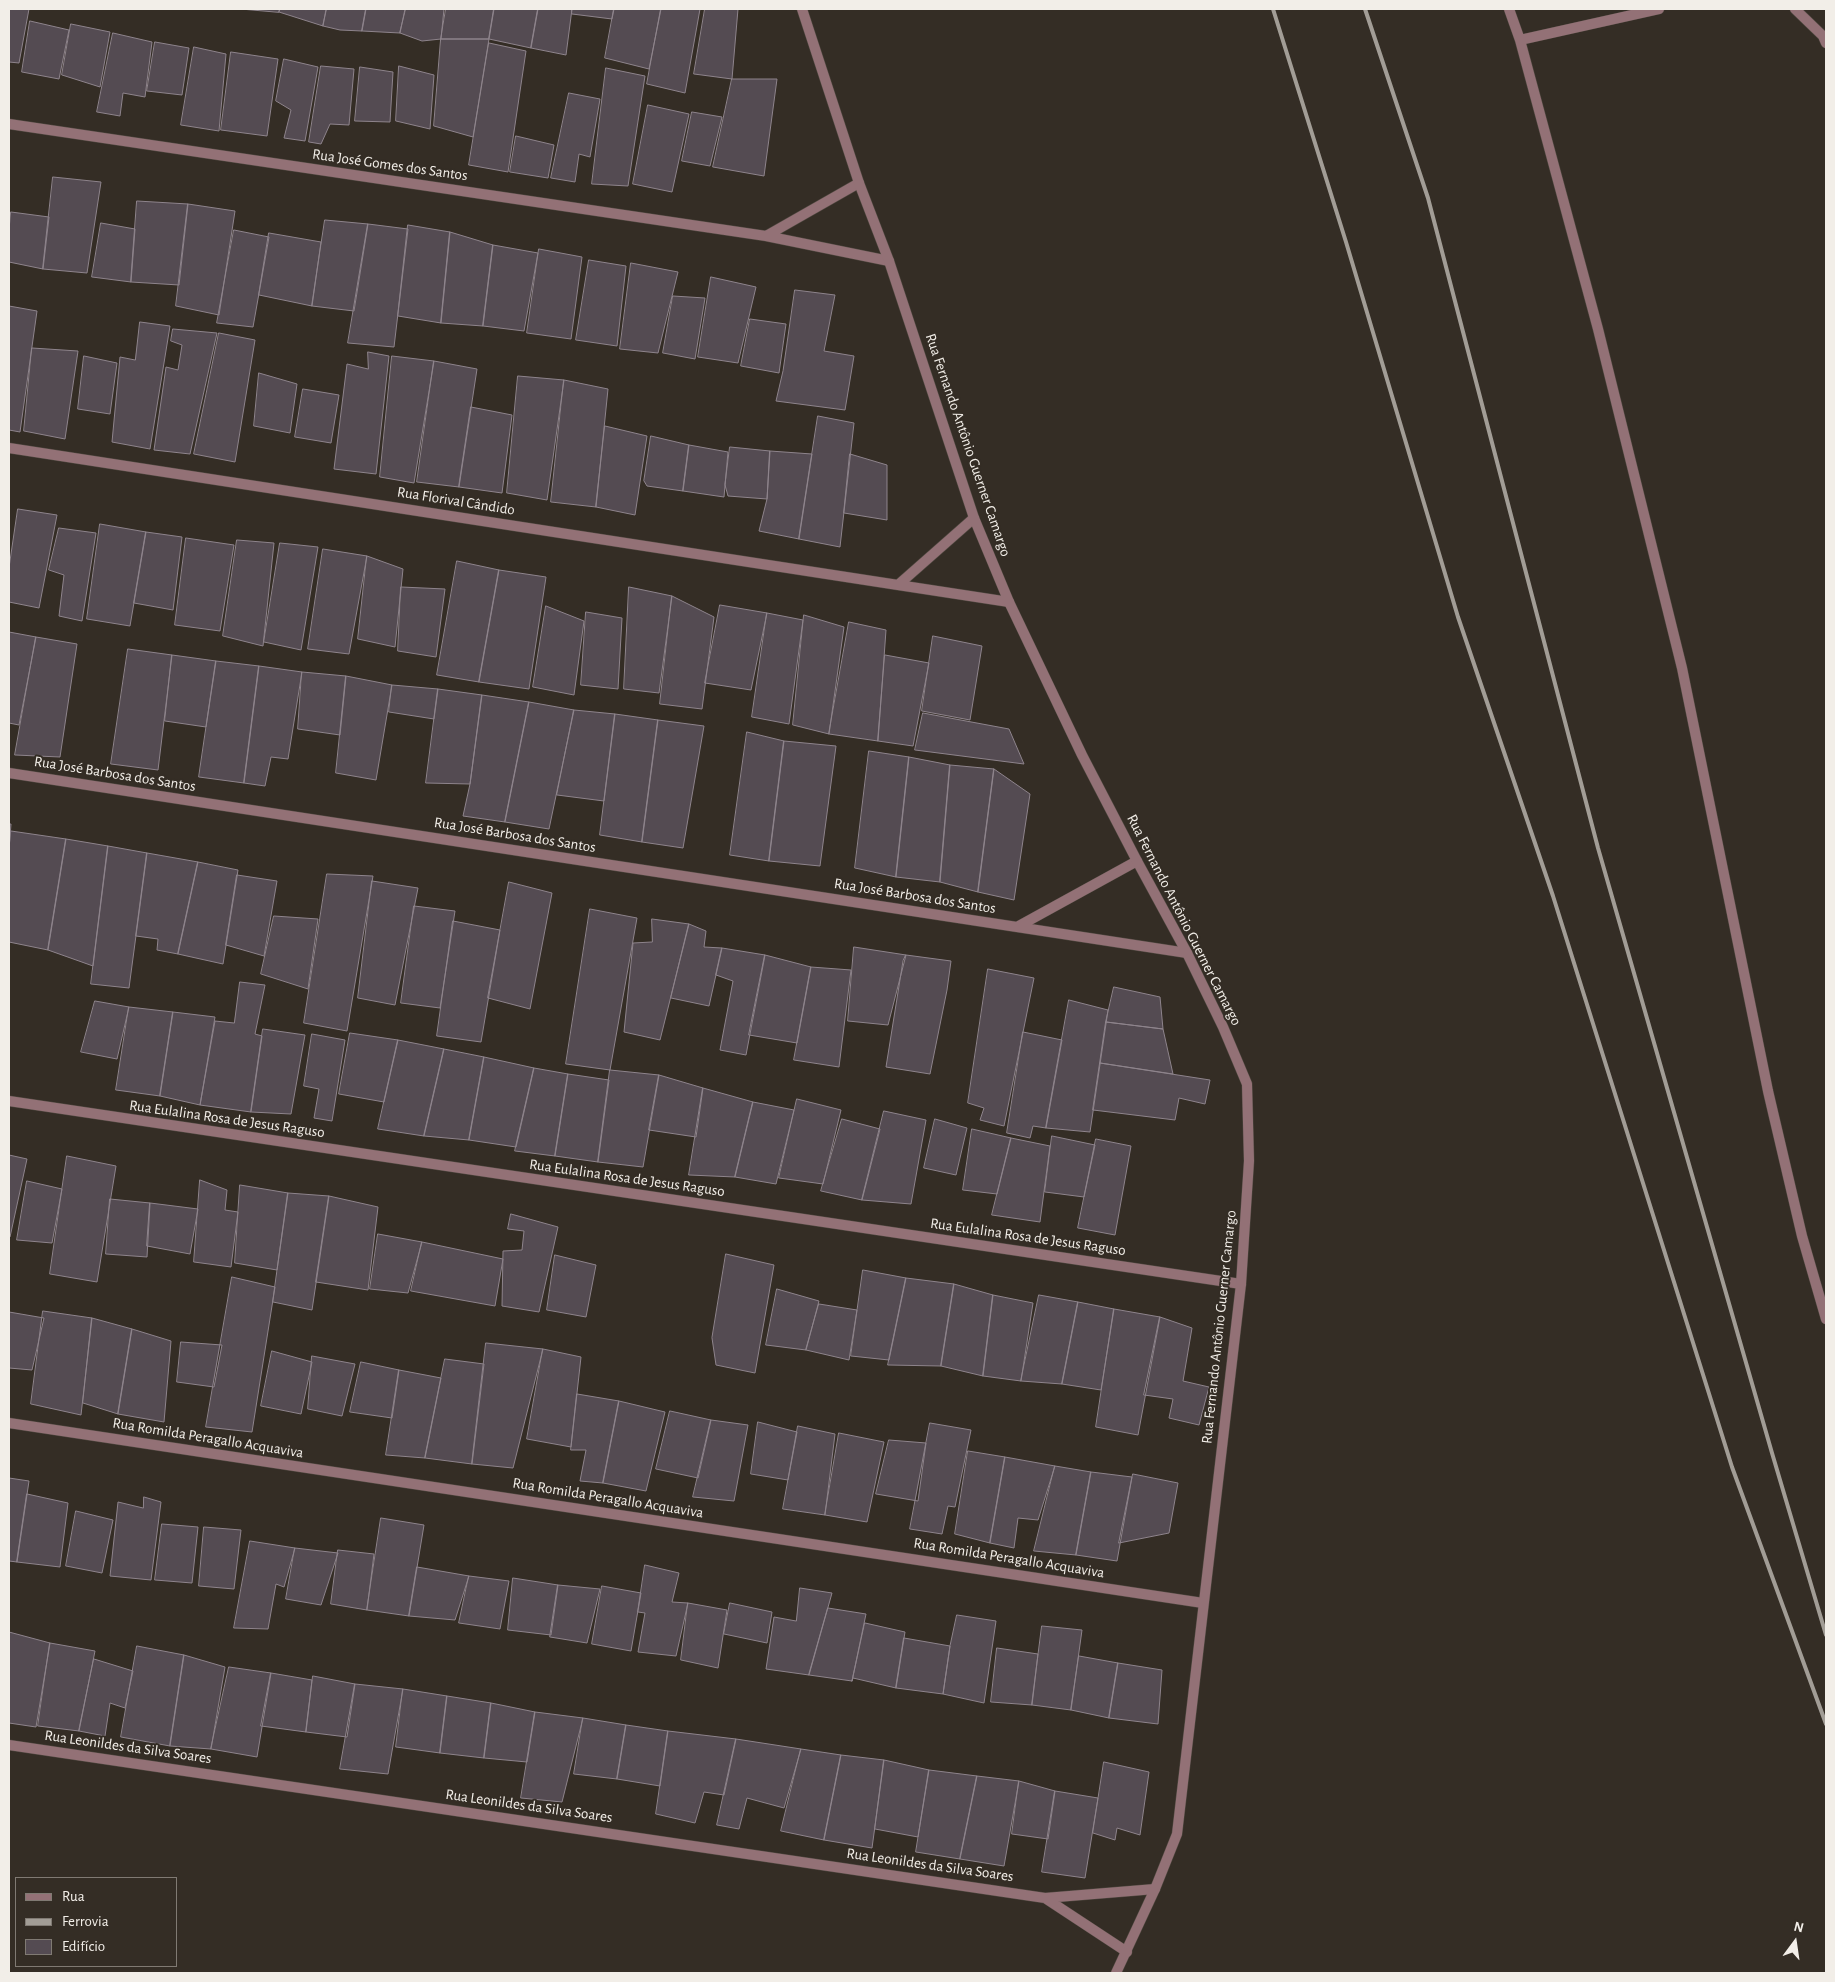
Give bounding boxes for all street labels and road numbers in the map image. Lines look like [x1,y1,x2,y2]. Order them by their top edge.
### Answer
street label: Rua José Gomes dos Santos [311,145,469,185]
street label: Rua Fernando Antônio Guerner Camargo [921,331,1015,559]
street label: Rua Florival Cândido [396,483,516,519]
street label: Rua José Barbosa dos Santos [33,752,197,796]
street label: Rua Fernando Antônio Guerner Camargo [1123,811,1245,1029]
street label: Rua José Barbosa dos Santos [433,813,597,857]
street label: Rua José Barbosa dos Santos [833,874,997,918]
street label: Rua Eulalina Rosa de Jesus Raguso [128,1096,326,1142]
street label: Rua Eulalina Rosa de Jesus Raguso [528,1155,726,1201]
street label: Rua Fernando Antônio Guerner Camargo [1198,1209,1240,1445]
street label: Rua Eulalina Rosa de Jesus Raguso [929,1214,1127,1260]
street label: Rua Romilda Peragallo Acquaviva [111,1414,305,1462]
street label: Rua Romilda Peragallo Acquaviva [511,1474,705,1522]
street label: Rua Romilda Peragallo Acquaviva [912,1534,1106,1582]
street label: Rua Leonildes da Silva Soares [43,1726,213,1768]
street label: Rua Leonildes da Silva Soares [444,1785,614,1827]
street label: Rua Leonildes da Silva Soares [845,1844,1015,1886]

